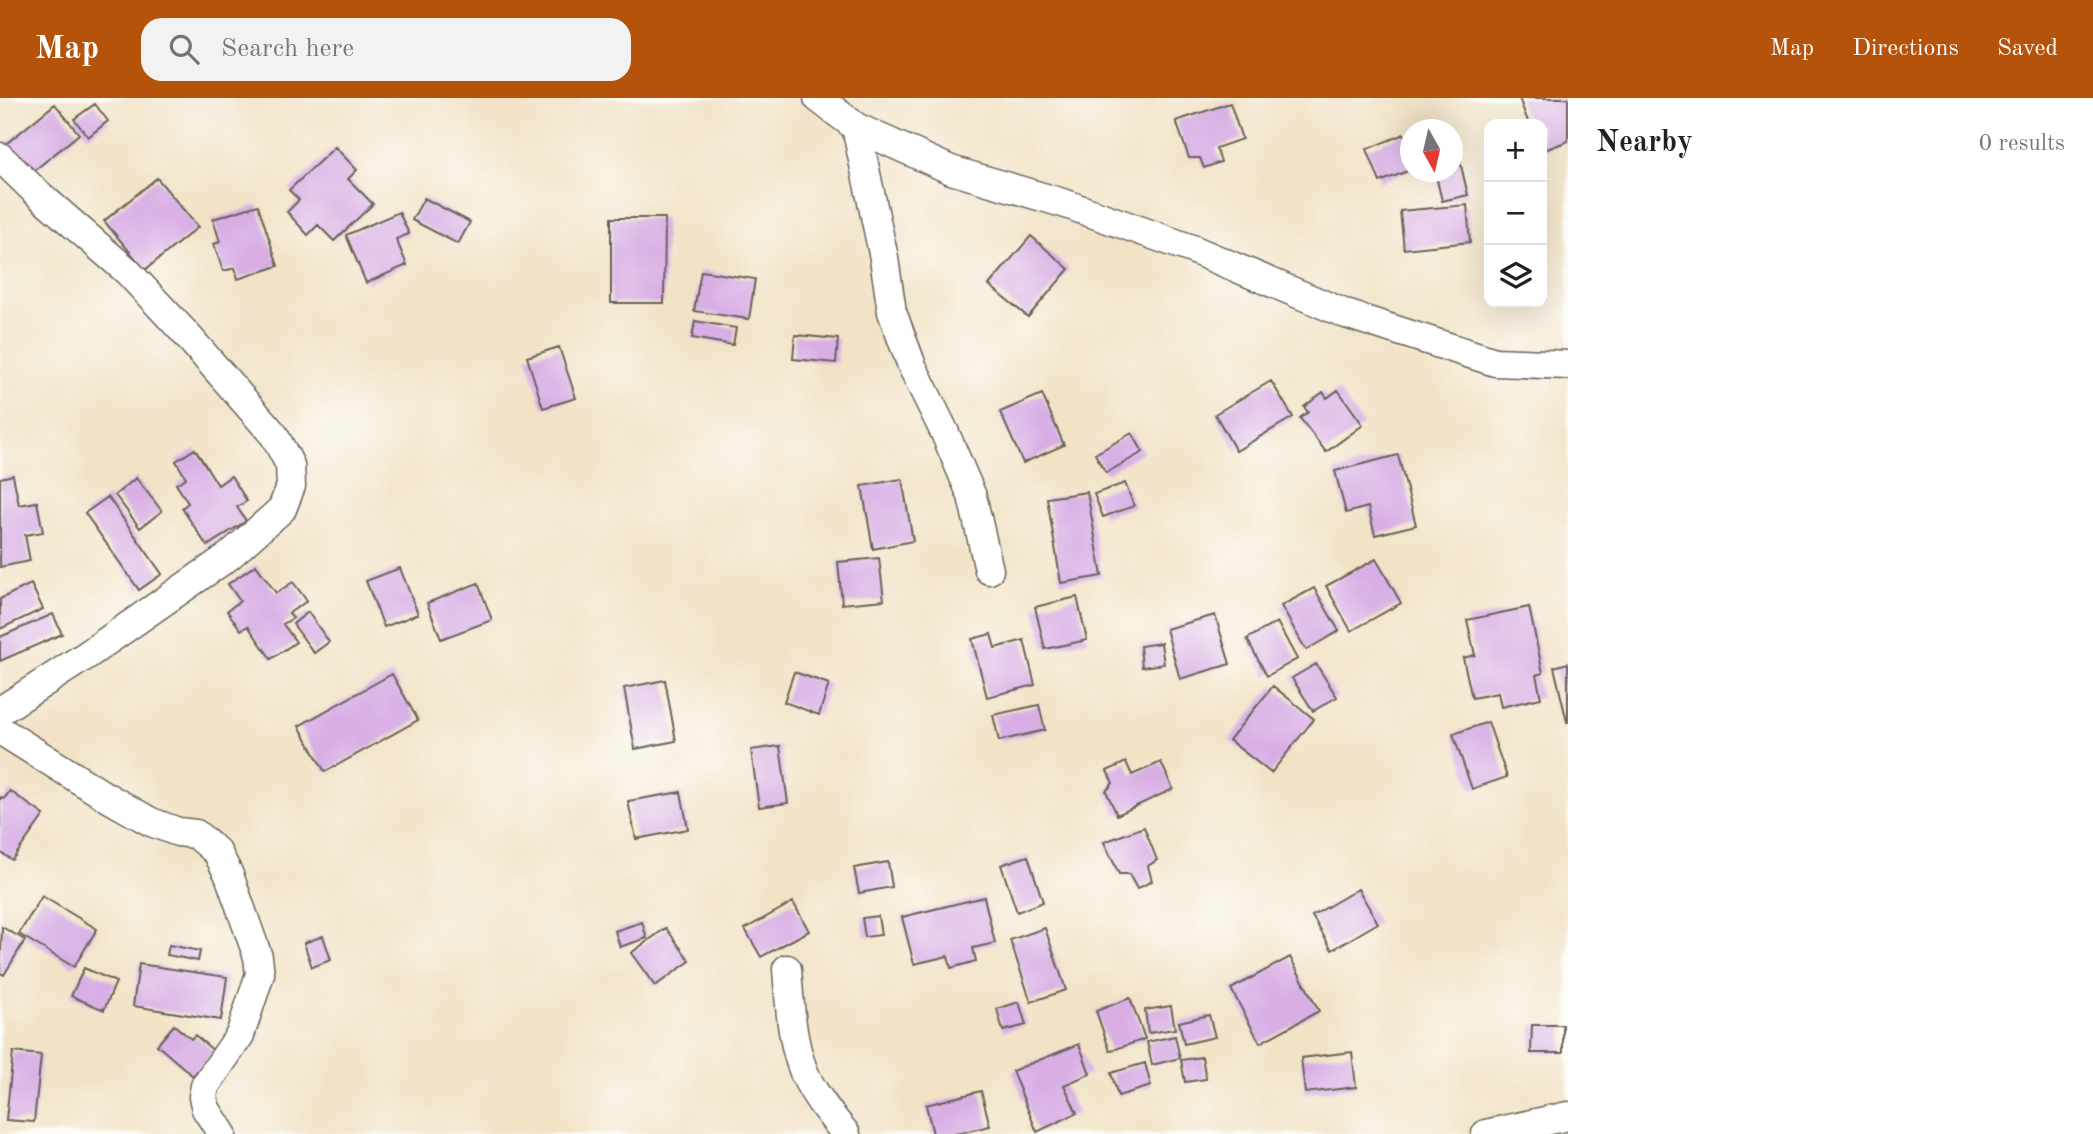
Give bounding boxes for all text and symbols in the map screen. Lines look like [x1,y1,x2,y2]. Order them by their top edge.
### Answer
search box [141,18,631,81]
icon: search [165,30,203,68]
text: Map [35,33,99,66]
text: Search here [221,36,354,62]
text: Map [1770,37,1814,61]
text: Directions [1852,37,1959,61]
text: Saved [1997,37,2058,61]
north arrow [1400,119,1463,182]
map controls [1484,119,1547,308]
button: + [1484,119,1547,182]
text: Nearby [1596,128,1693,158]
text: 0 results [1979,132,2065,155]
button: − [1484,182,1547,245]
button: layers [1484,245,1547,308]

